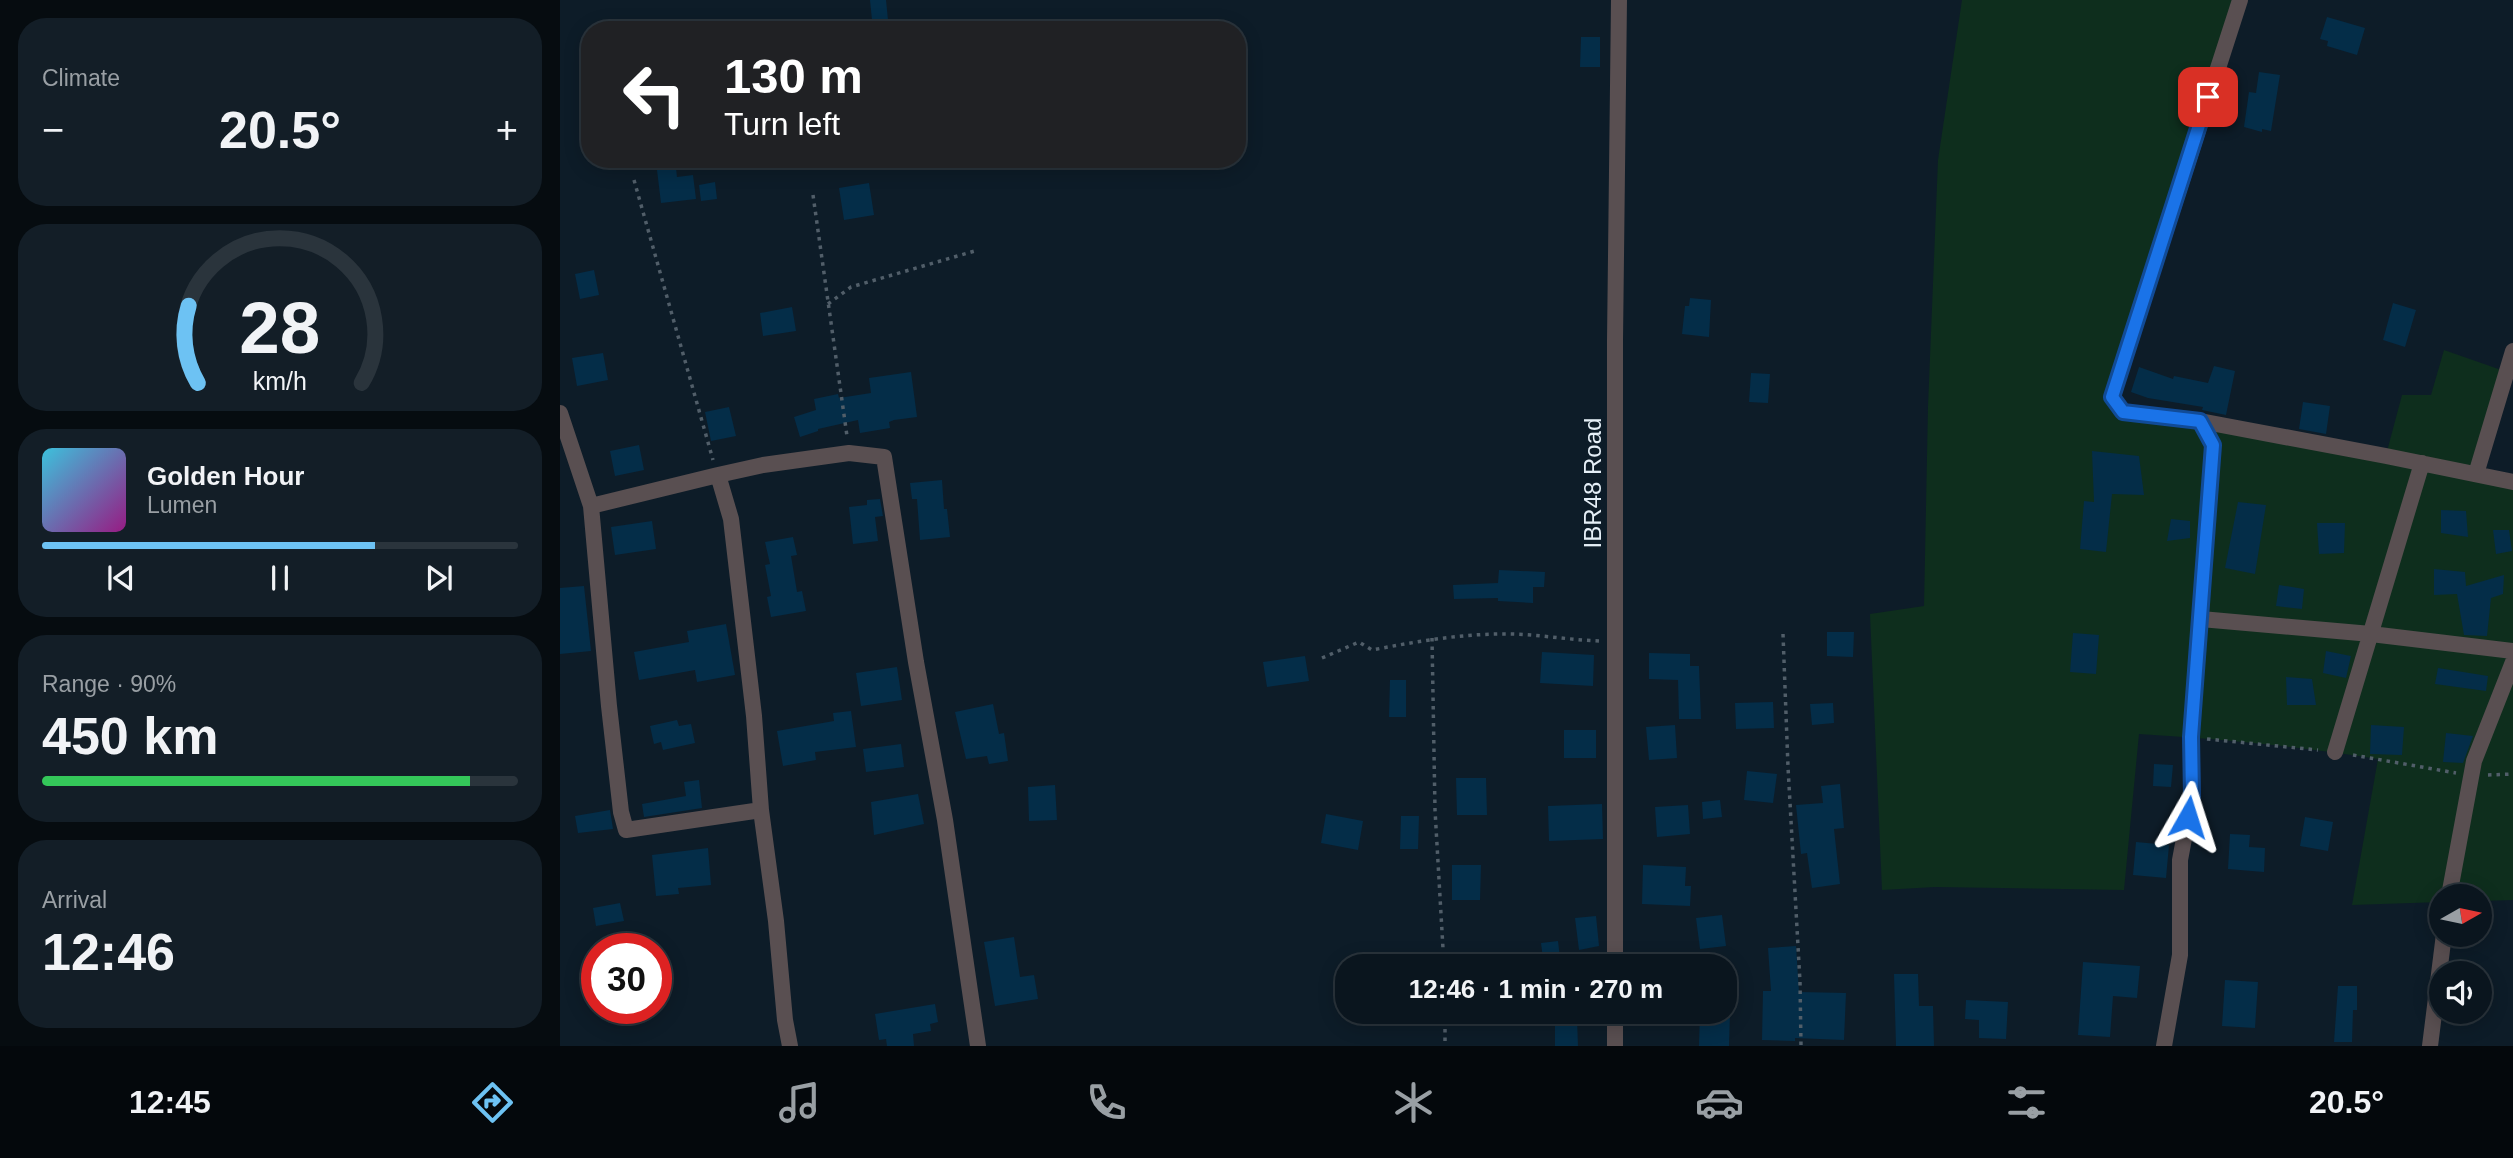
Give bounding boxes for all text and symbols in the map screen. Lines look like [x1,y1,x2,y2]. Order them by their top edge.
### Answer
icon: left [609,49,700,140]
text: 130 m [724,49,863,103]
text: Climate [42,65,120,91]
pin [2178,67,2238,127]
icon: arrive [2189,78,2227,116]
text: 20.5° [219,101,341,159]
text: Turn left [724,106,840,142]
text: − [42,109,64,151]
text: + [496,109,518,151]
text: 28 [240,288,320,369]
text: km/h [253,367,307,395]
street label: IBR48 Road [1579,418,1606,548]
text: Golden Hour [147,461,304,491]
text: Lumen [147,492,217,518]
icon: previous [102,559,140,597]
icon: pause [261,559,299,597]
icon: next [420,559,458,597]
text: Range · 90% [42,671,176,697]
text: 450 km [42,707,218,765]
position arrow [2151,780,2225,854]
north arrow [2429,884,2492,947]
map controls [2429,884,2492,1024]
text: Arrival [42,887,107,913]
text: 12:46 [42,923,175,981]
speed limit sign: 30 [581,933,672,1024]
button: sound [2429,961,2492,1024]
text: 12:46 · 1 min · 270 m [1409,974,1663,1004]
icon: directions [468,1078,517,1127]
icon: music [775,1078,824,1127]
icon: phone [1082,1078,1131,1127]
icon: climate [1389,1078,1438,1127]
icon: car [1695,1078,1744,1127]
icon: filters [2002,1078,2051,1127]
text: 12:45 [129,1084,211,1120]
text: 20.5° [2309,1084,2384,1120]

